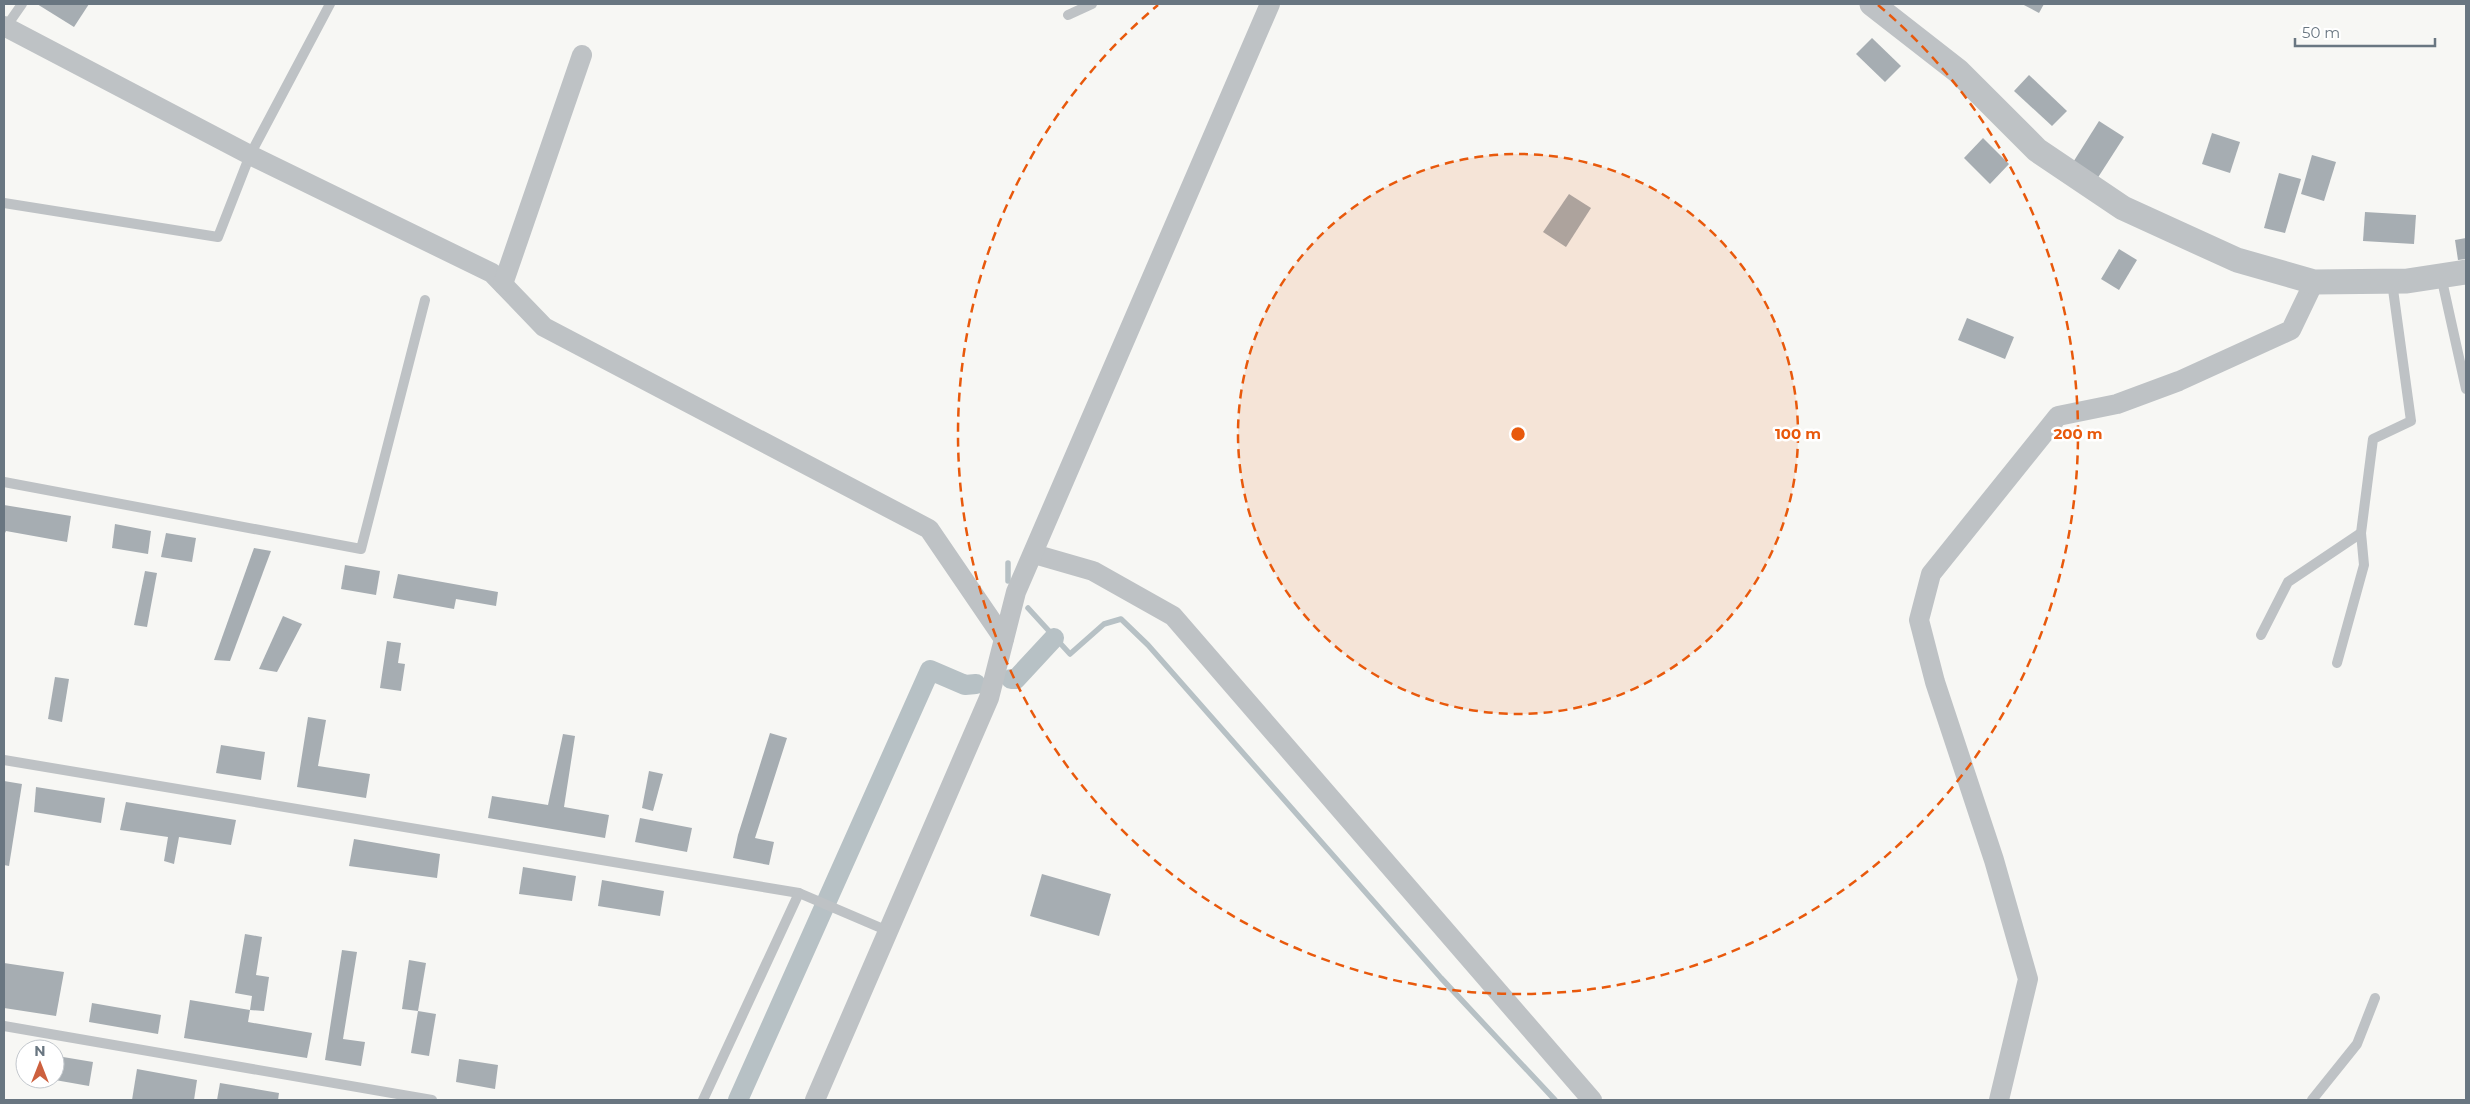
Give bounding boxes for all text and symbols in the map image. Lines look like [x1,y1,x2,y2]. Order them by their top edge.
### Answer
scale bar [2295,15,2435,47]
text: 50 m [2302,23,2340,42]
text: 100 m [1775,424,1821,443]
text: 200 m [2053,424,2103,443]
centre of rings [1509,425,1527,443]
north arrow [15,1039,65,1089]
text: N [34,1042,46,1060]

